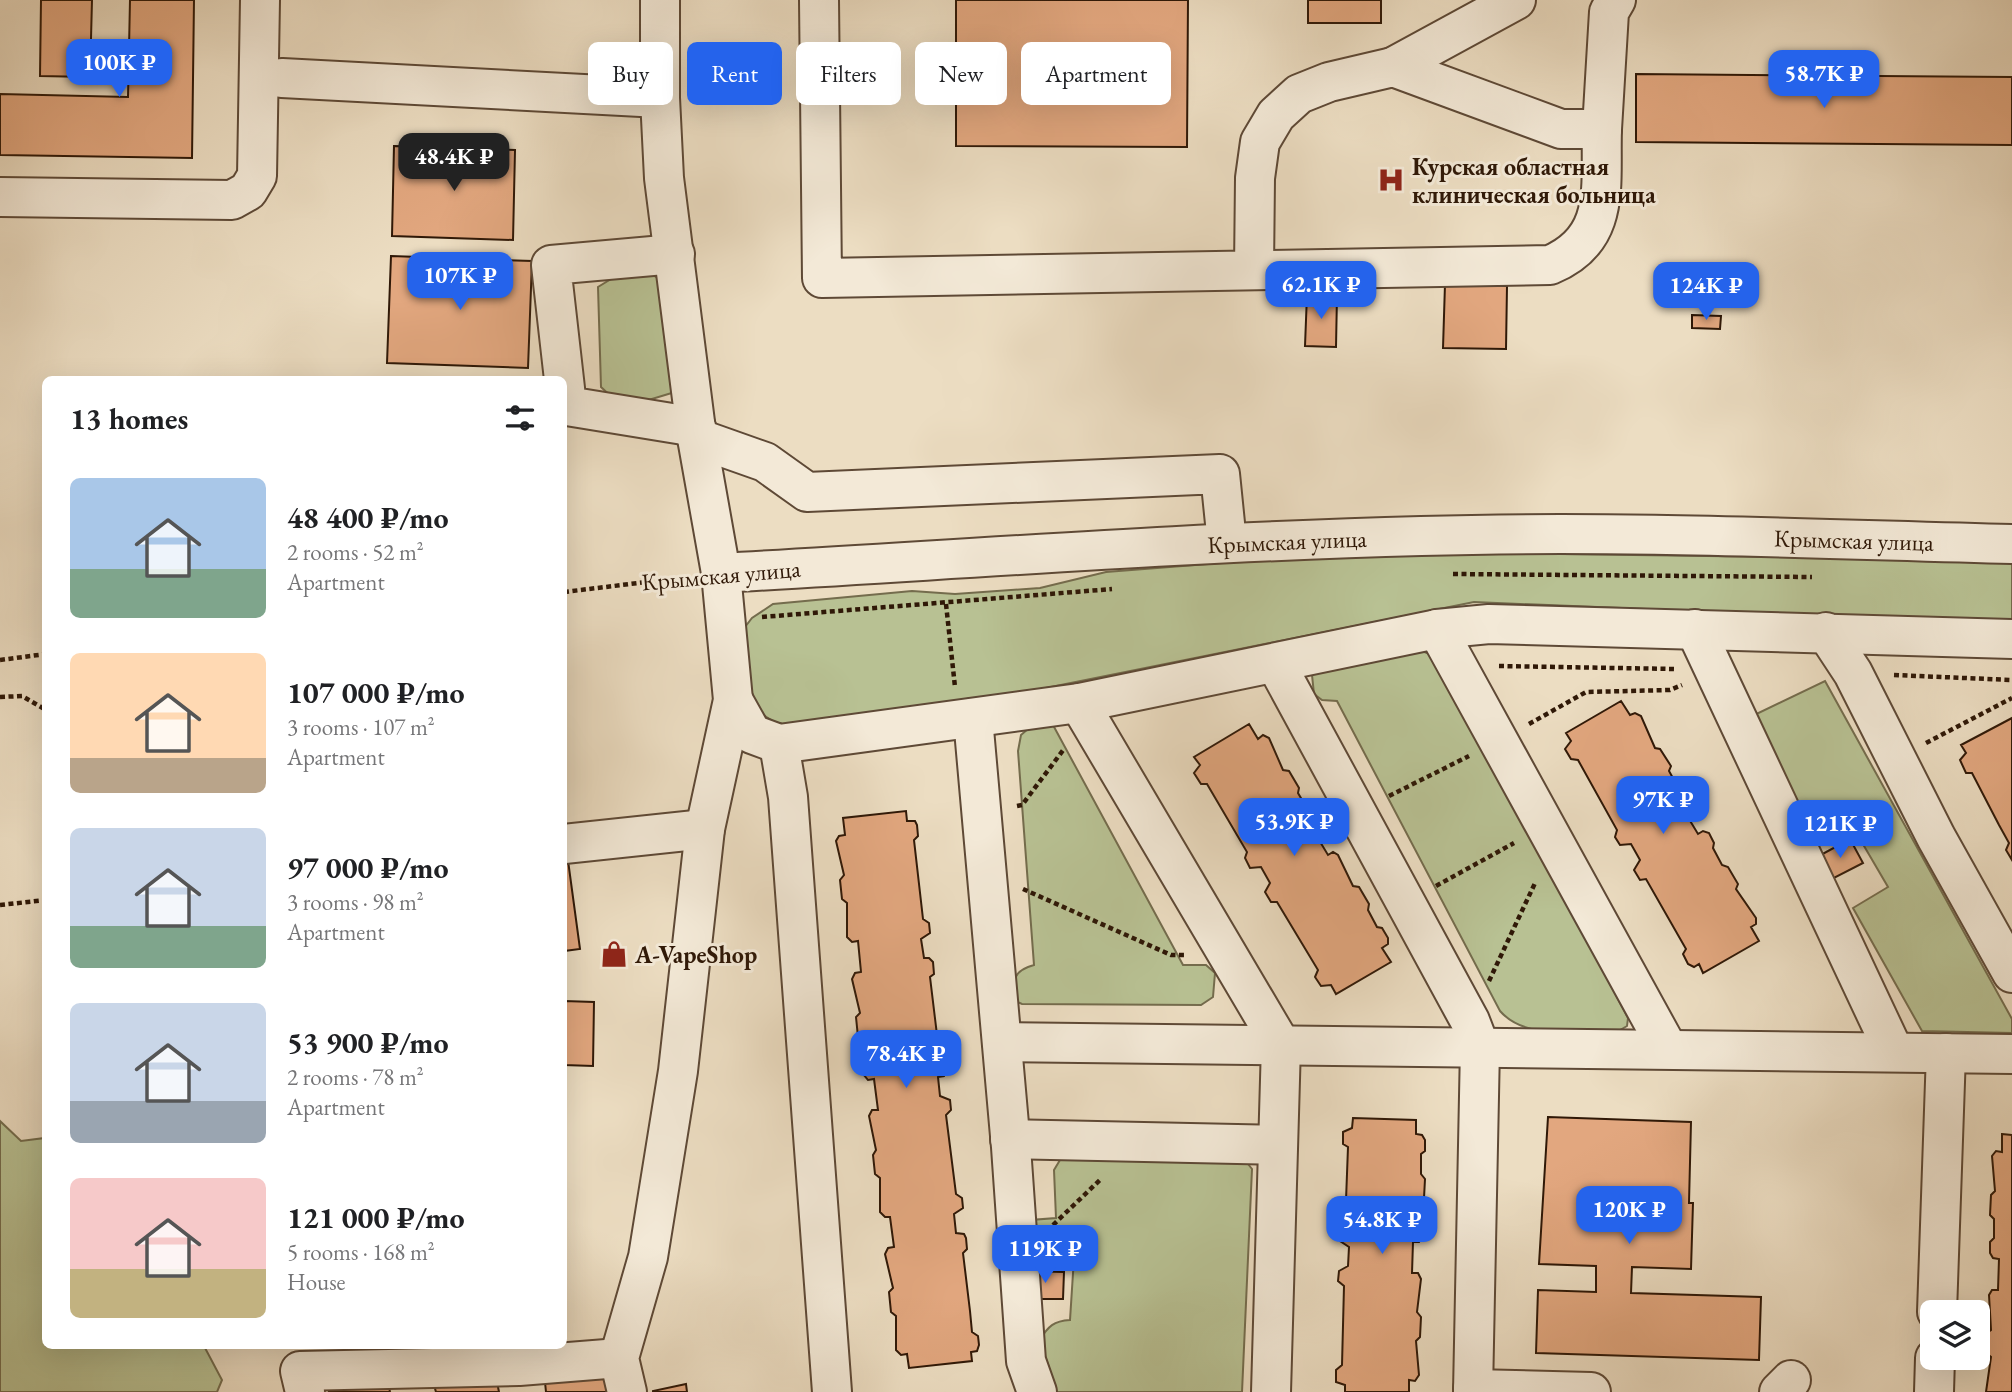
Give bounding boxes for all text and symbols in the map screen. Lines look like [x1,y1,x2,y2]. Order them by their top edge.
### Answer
pin: 100K ₽ [62,40,176,99]
chip: Buy [588,42,673,105]
chip: Rent [687,42,782,105]
chip: Filters [796,42,901,105]
chip: New [915,42,1007,105]
chip: Apartment [1021,42,1171,105]
text: 100K ₽ [82,47,156,77]
pin: 58.7K ₽ [1759,50,1889,110]
text: 58.7K ₽ [1784,58,1864,88]
pin: 48.4K ₽ [389,134,519,193]
text: 48.4K ₽ [414,141,494,171]
place label: Курская областная клиническая больница [1412,151,1656,210]
hospital icon: Курская областная клиническая больница [1376,165,1406,195]
pin: 107K ₽ [403,252,517,312]
text: 107K ₽ [423,260,497,290]
pin: 62.1K ₽ [1256,262,1386,321]
pin: 124K ₽ [1649,262,1763,322]
text: 62.1K ₽ [1281,269,1361,299]
text: 124K ₽ [1669,270,1743,300]
text: 13 homes [70,399,188,438]
icon: filters [501,399,539,437]
text: 48 400 ₽/mo [287,498,449,537]
icon: home [126,506,210,590]
street label: Крымская улица [1206,522,1368,560]
street label: Крымская улица [1774,522,1935,557]
text: 2 rooms · 52 m² [287,537,424,567]
street label: Крымская улица [640,553,802,597]
text: Apartment [287,567,385,597]
text: 107 000 ₽/mo [287,673,465,712]
icon: home [126,681,210,765]
text: 3 rooms · 107 m² [287,712,435,742]
text: Apartment [287,742,385,772]
pin: 97K ₽ [1614,776,1712,836]
text: 97K ₽ [1632,784,1694,814]
pin: 53.9K ₽ [1229,798,1359,858]
pin: 121K ₽ [1783,800,1897,860]
text: 53.9K ₽ [1254,806,1334,836]
text: 121K ₽ [1803,808,1877,838]
text: 97 000 ₽/mo [287,848,449,887]
icon: home [126,856,210,940]
text: 3 rooms · 98 m² [287,887,424,917]
text: Apartment [287,917,385,947]
shop icon: A-VapeShop [599,939,629,969]
place label: A-VapeShop [634,939,757,970]
text: 53 900 ₽/mo [287,1023,449,1062]
pin: 78.4K ₽ [841,1030,971,1090]
icon: home [126,1031,210,1115]
text: 78.4K ₽ [866,1038,946,1068]
text: 2 rooms · 78 m² [287,1062,424,1092]
text: Apartment [287,1092,385,1122]
pin: 120K ₽ [1572,1186,1686,1246]
text: 120K ₽ [1592,1194,1666,1224]
pin: 54.8K ₽ [1317,1196,1447,1256]
text: 121 000 ₽/mo [287,1198,465,1237]
text: 54.8K ₽ [1342,1204,1422,1234]
icon: home [126,1206,210,1290]
pin: 119K ₽ [988,1226,1102,1285]
text: 119K ₽ [1008,1233,1082,1263]
text: 5 rooms · 168 m² [287,1237,435,1267]
text: House [287,1267,346,1297]
map controls [1920,1300,1990,1370]
button: layers [1920,1300,1990,1370]

